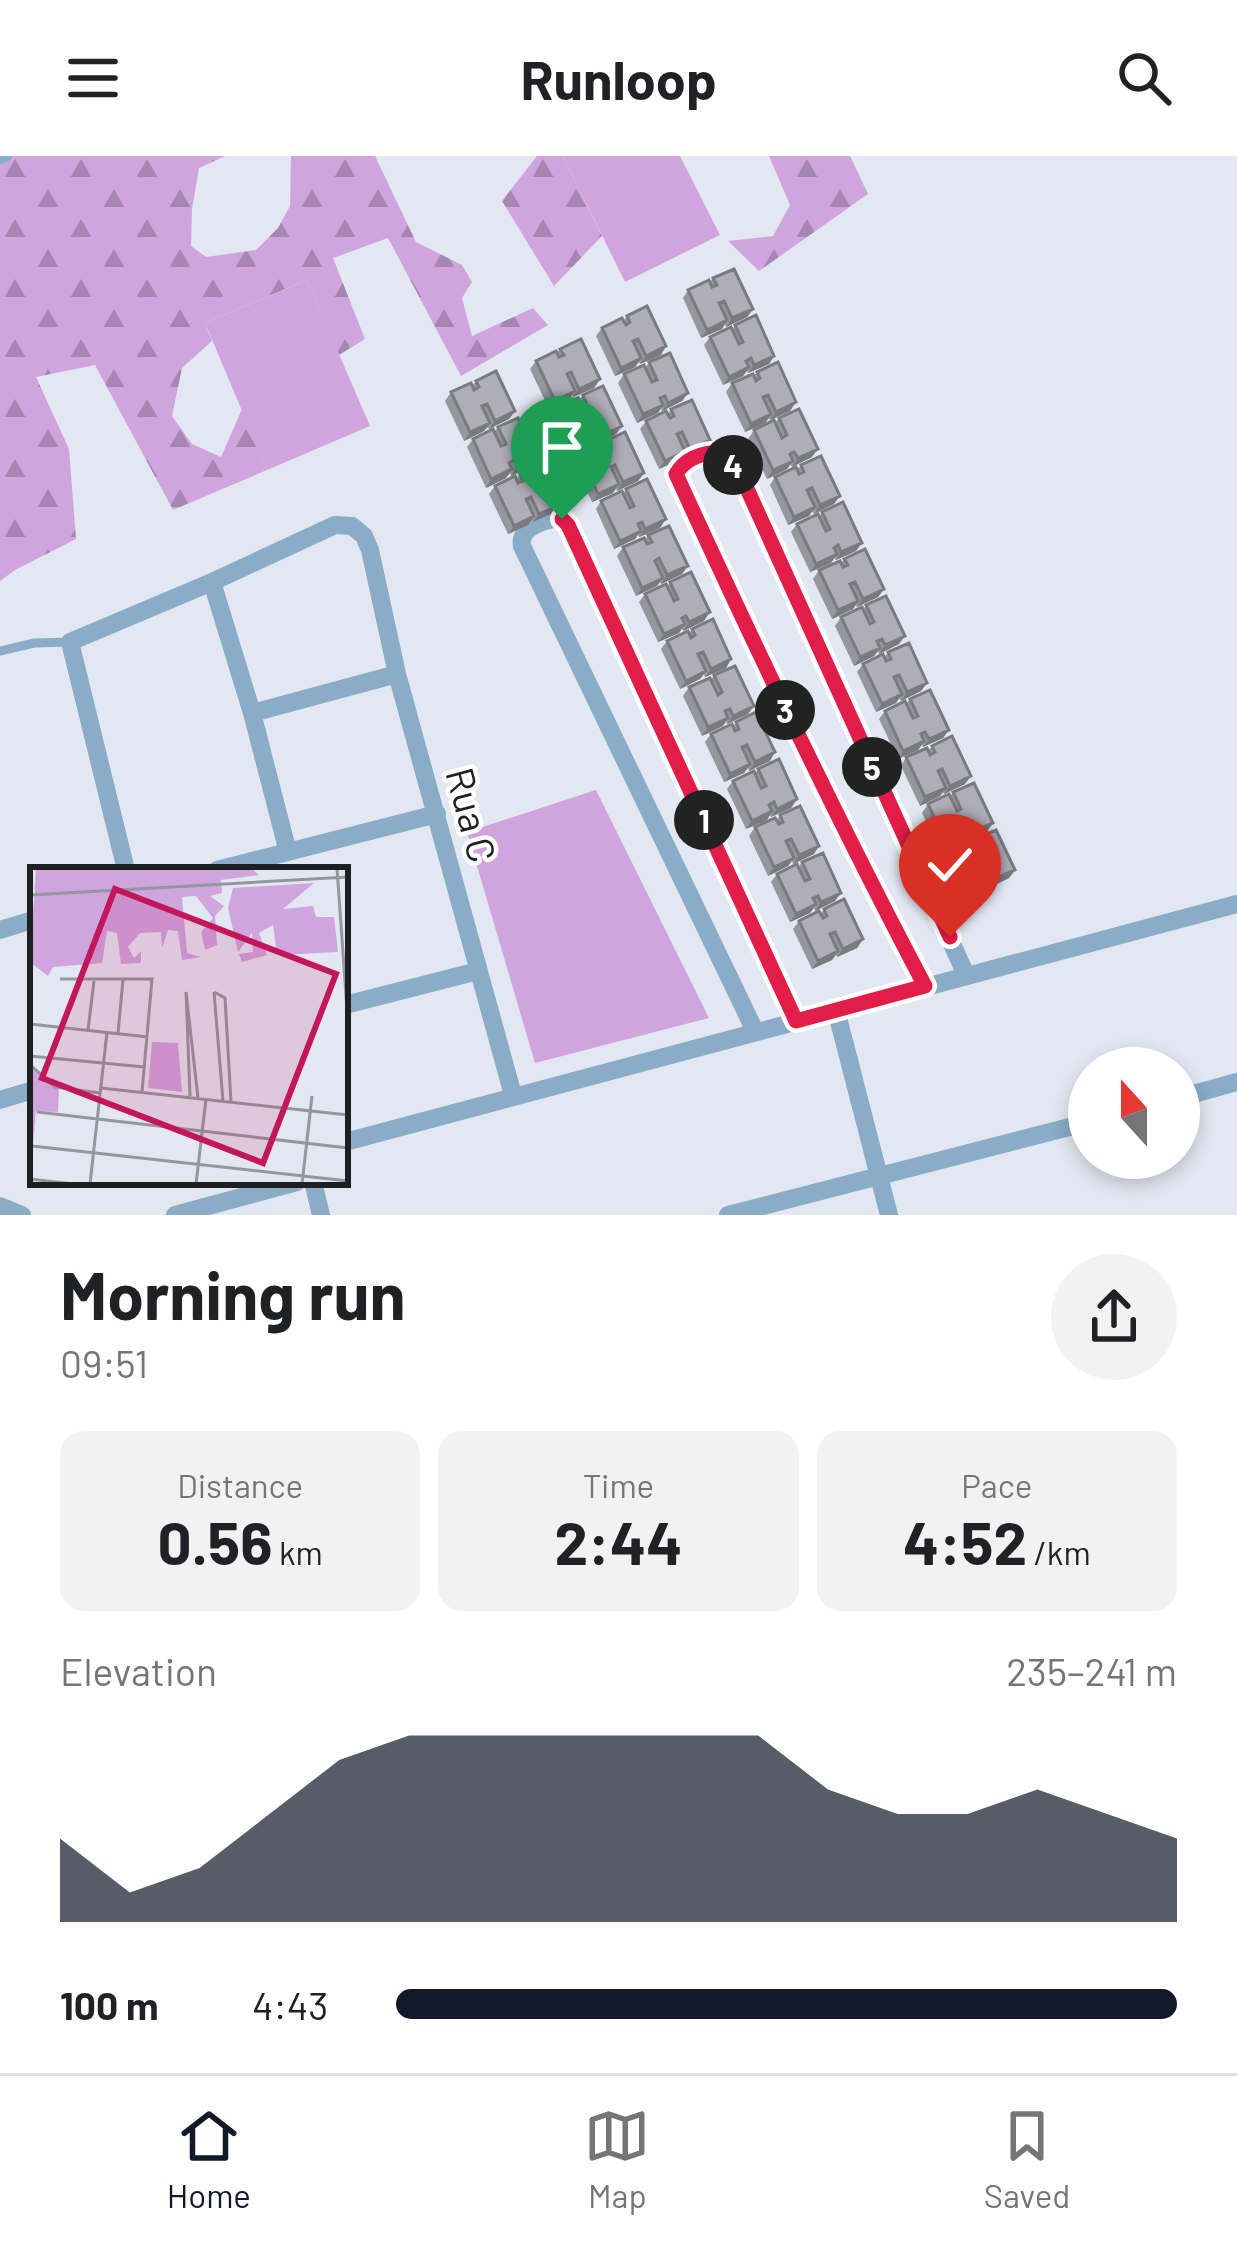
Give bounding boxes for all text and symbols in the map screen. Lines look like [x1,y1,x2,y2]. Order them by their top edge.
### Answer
icon: menu [60,45,126,111]
icon: search [1111,45,1177,111]
text: Runloop [520,46,717,111]
pin [511,396,613,519]
icon: arrive [529,414,595,480]
pin: 4 [703,435,763,495]
text: 4 [723,445,743,485]
pin: 3 [755,680,815,740]
text: 3 [776,690,794,730]
pin: 5 [842,737,902,797]
text: 5 [863,747,881,787]
street label: Rua C [437,762,508,867]
pin: 1 [674,790,734,850]
text: 1 [698,800,710,840]
pin [899,814,1001,937]
icon: check [917,832,983,898]
inset map [30,867,348,1185]
north arrow [1068,1047,1200,1179]
map controls [1068,1047,1200,1179]
text: Morning run [60,1254,406,1333]
button: share [1051,1254,1177,1380]
text: 09:51 [60,1339,148,1386]
text: Distance [177,1465,303,1505]
text: Time [583,1465,654,1505]
text: Pace [961,1465,1032,1505]
text: 0.56 [157,1505,272,1577]
text: 2:44 [554,1505,683,1577]
text: 4:52 [903,1505,1027,1577]
text: km [272,1532,323,1572]
text: /km [1027,1532,1091,1572]
text: Elevation [60,1647,217,1694]
text: 235–241 m [1006,1647,1177,1694]
text: 100 m [60,1981,159,2028]
text: 4:43 [252,1981,328,2028]
tab: Home [167,2103,251,2215]
tab: Map [584,2103,650,2215]
tab: Saved [984,2103,1070,2215]

